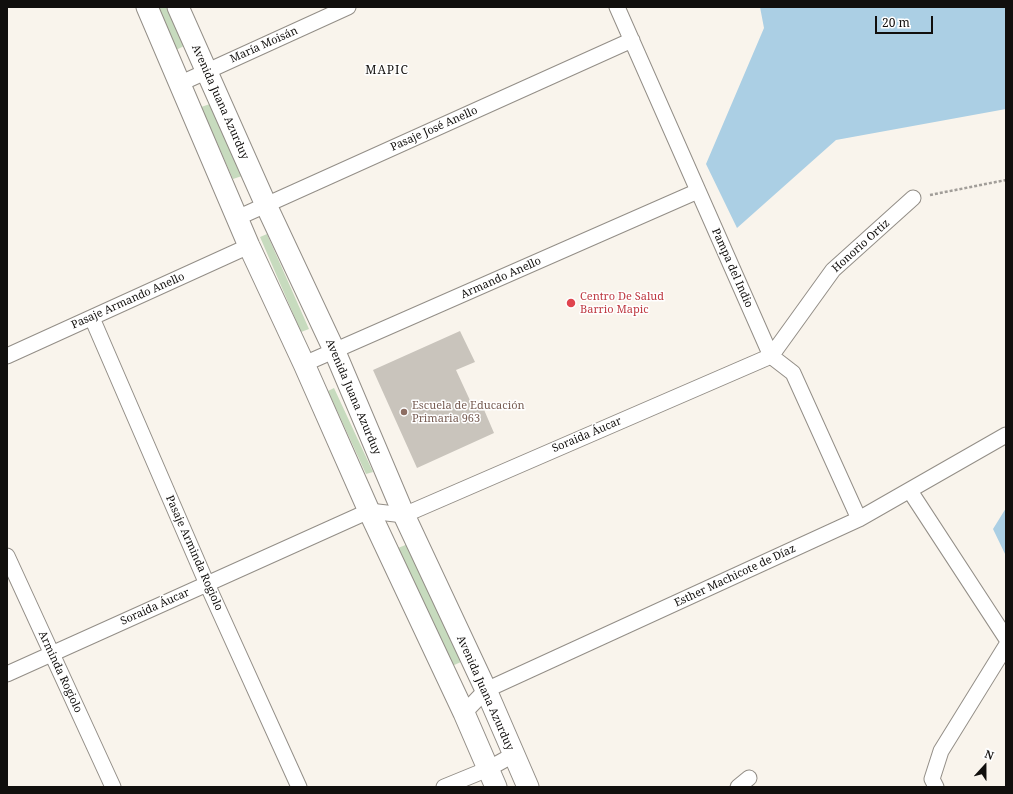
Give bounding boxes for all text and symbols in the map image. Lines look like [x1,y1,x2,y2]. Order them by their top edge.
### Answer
scale bar [877,8,935,34]
text: 20 m [882,14,910,31]
street label: María Moisán [228,24,300,66]
street label: Avenida Juana Azurduy [189,42,251,162]
district label: MAPIC [365,64,409,78]
street label: Pasaje José Anello [388,104,480,154]
street label: Honorio Ortiz [830,217,892,275]
street label: Pampa del Indio [709,226,755,310]
street label: Armando Anello [459,254,543,302]
street label: Pasaje Armando Anello [69,270,187,332]
place label: Centro De Salud Barrio Mapic [580,290,664,316]
marker: Centro De Salud Barrio Mapic [565,297,577,309]
street label: Avenida Juana Azurduy [323,337,383,457]
place label: Escuela de Educación Primaria 963 [412,399,525,425]
marker: Escuela de Educación Primaria 963 [399,407,409,417]
street label: Soraida Áucar [550,414,624,456]
street label: Pasaje Arminda Rogiolo [163,493,225,613]
street label: Esther Machicote de Díaz [672,542,798,610]
street label: Soraida Áucar [118,586,192,628]
street label: Arminda Rogiolo [35,629,85,715]
street label: Avenida Juana Azurduy [454,633,516,753]
north arrow [965,746,1005,786]
text: N [983,746,996,763]

